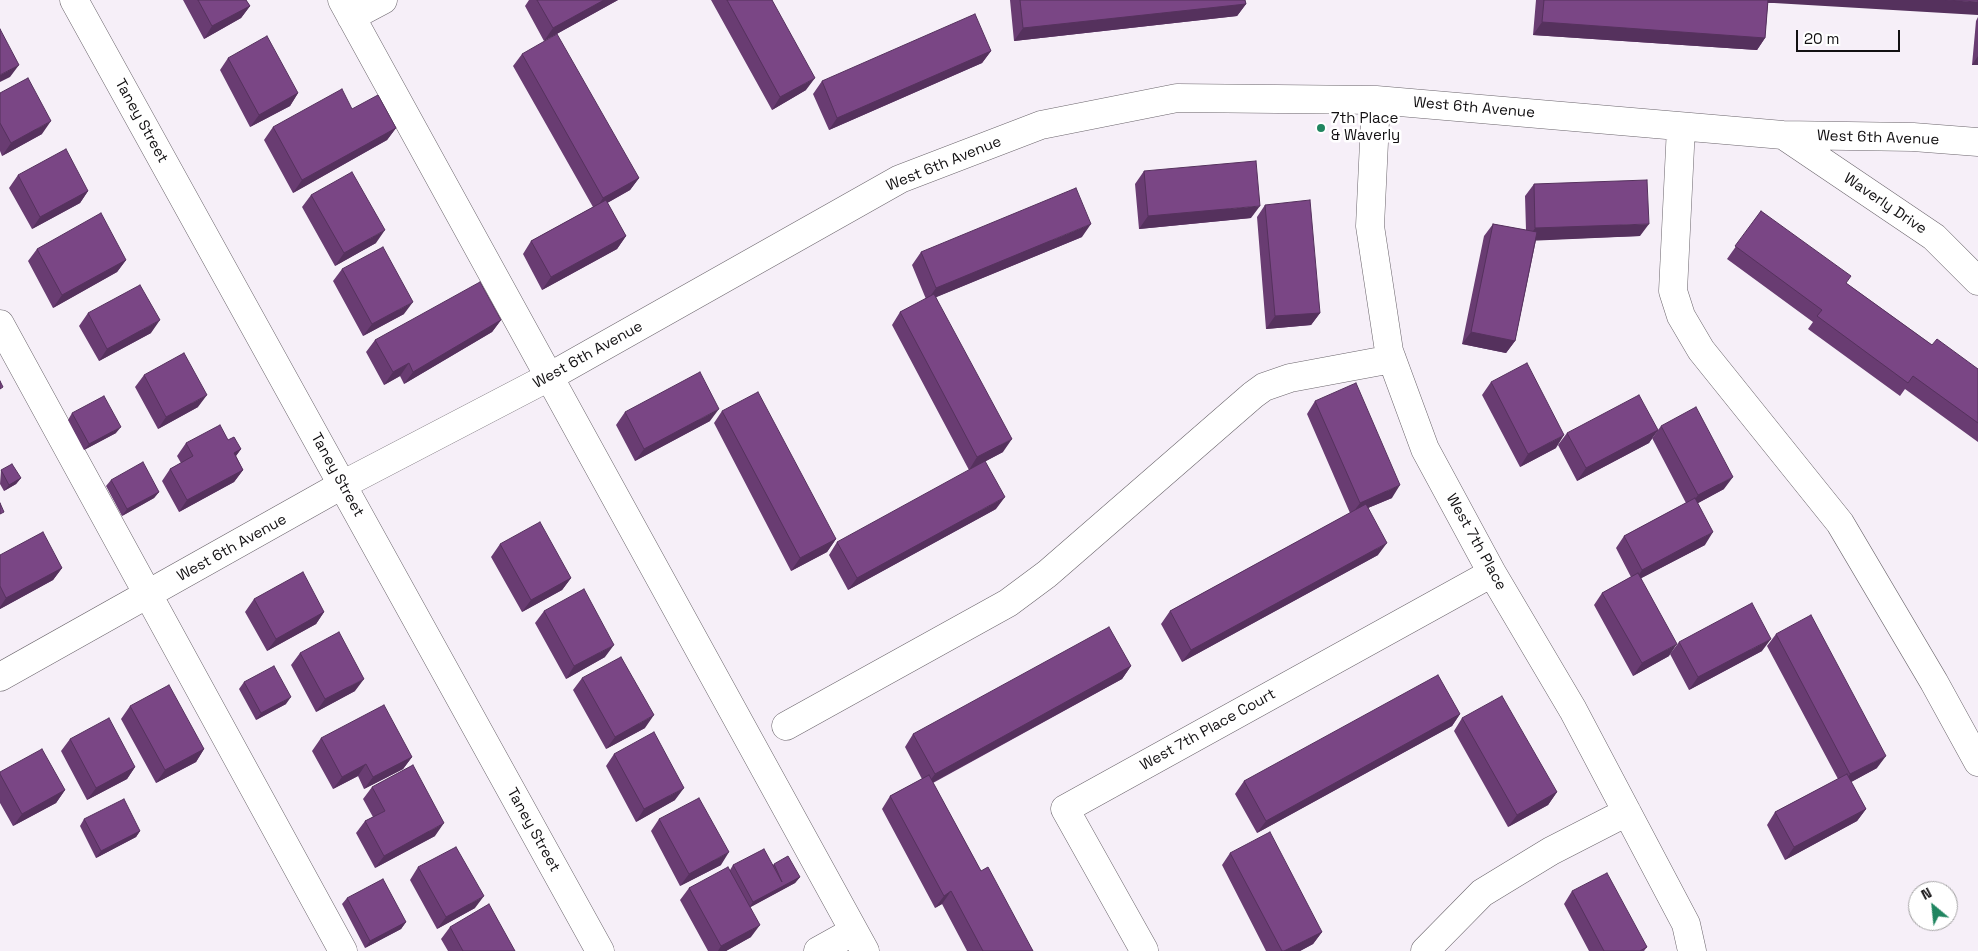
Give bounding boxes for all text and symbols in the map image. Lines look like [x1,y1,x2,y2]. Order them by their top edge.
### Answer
scale bar [1798,20,1902,52]
text: 20 m [1804,29,1839,48]
street label: Taney Street [111,76,171,166]
street label: West 6th Avenue [1412,94,1536,122]
place label: 7th Place & Waverly [1331,110,1400,145]
marker: 7th Place & Waverly [1315,122,1327,134]
street label: West 6th Avenue [1817,127,1939,149]
street label: West 6th Avenue [884,133,1004,195]
street label: Waverly Drive [1840,170,1930,238]
street label: West 6th Avenue [530,317,646,393]
street label: Taney Street [307,430,367,520]
street label: West 7th Place [1442,491,1510,593]
street label: West 6th Avenue [174,510,290,586]
street label: West 7th Place Court [1137,685,1279,775]
street label: Taney Street [503,785,563,875]
north arrow [1908,881,1958,931]
text: N [1918,883,1935,904]

